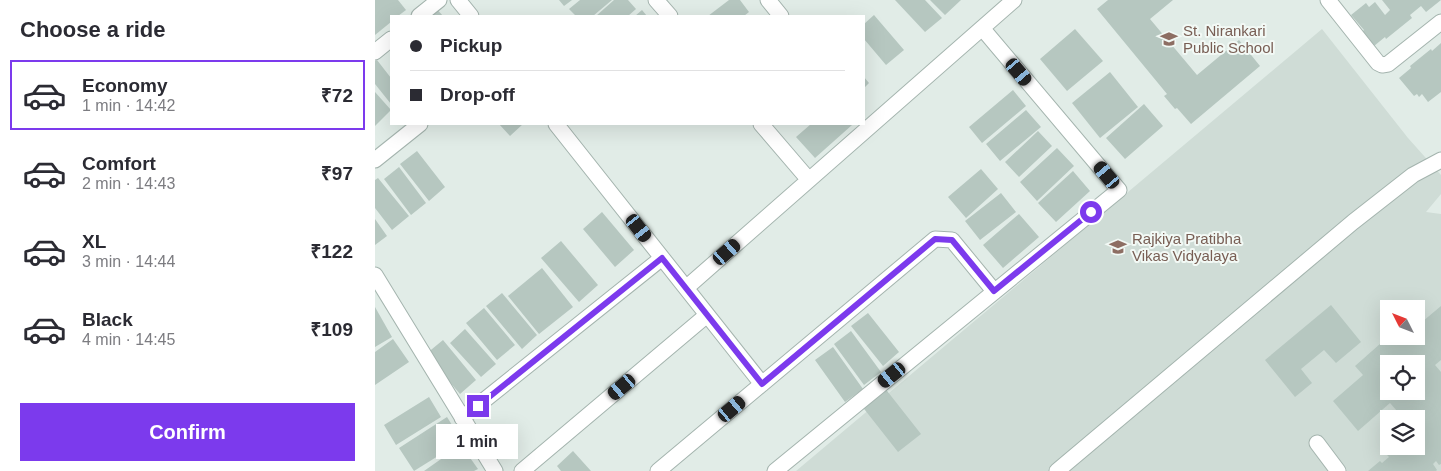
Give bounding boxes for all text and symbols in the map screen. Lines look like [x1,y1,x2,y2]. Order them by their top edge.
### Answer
text: Choose a ride [20,17,165,42]
place label: St. Nirankari Public School [1183,22,1274,56]
school or university icon: St. Nirankari Public School [1159,29,1179,49]
text: Pickup [440,35,502,56]
car [1003,56,1034,88]
icon: car [22,73,67,118]
text: Economy [82,75,168,96]
text: Drop-off [440,84,515,105]
text: ₹72 [321,85,353,106]
text: 1 min · 14:42 [82,97,175,114]
icon: car [22,151,67,196]
text: Comfort [82,153,156,174]
car [1091,159,1122,191]
text: ₹97 [321,163,353,184]
text: 2 min · 14:43 [82,175,175,192]
route start [1080,201,1102,223]
car [623,212,654,244]
icon: car [22,229,67,274]
place label: Rajkiya Pratibha Vikas Vidyalaya [1132,230,1242,264]
text: XL [82,231,106,252]
car [710,236,743,268]
school or university icon: Rajkiya Pratibha Vikas Vidyalaya [1108,237,1128,257]
text: ₹122 [310,241,353,262]
text: 3 min · 14:44 [82,253,175,270]
north arrow [1380,300,1425,345]
map controls [1380,300,1425,455]
icon: car [22,307,67,352]
text: Black [82,309,133,330]
text: ₹109 [310,319,353,340]
text: 4 min · 14:45 [82,331,175,348]
button: locate [1380,355,1425,400]
car [875,360,908,390]
car [605,372,638,402]
car [715,394,748,424]
route end [467,395,489,417]
button: Confirm [20,403,355,461]
button: layers [1380,410,1425,455]
callout: 1 min [437,424,519,458]
text: 1 min [456,433,498,450]

